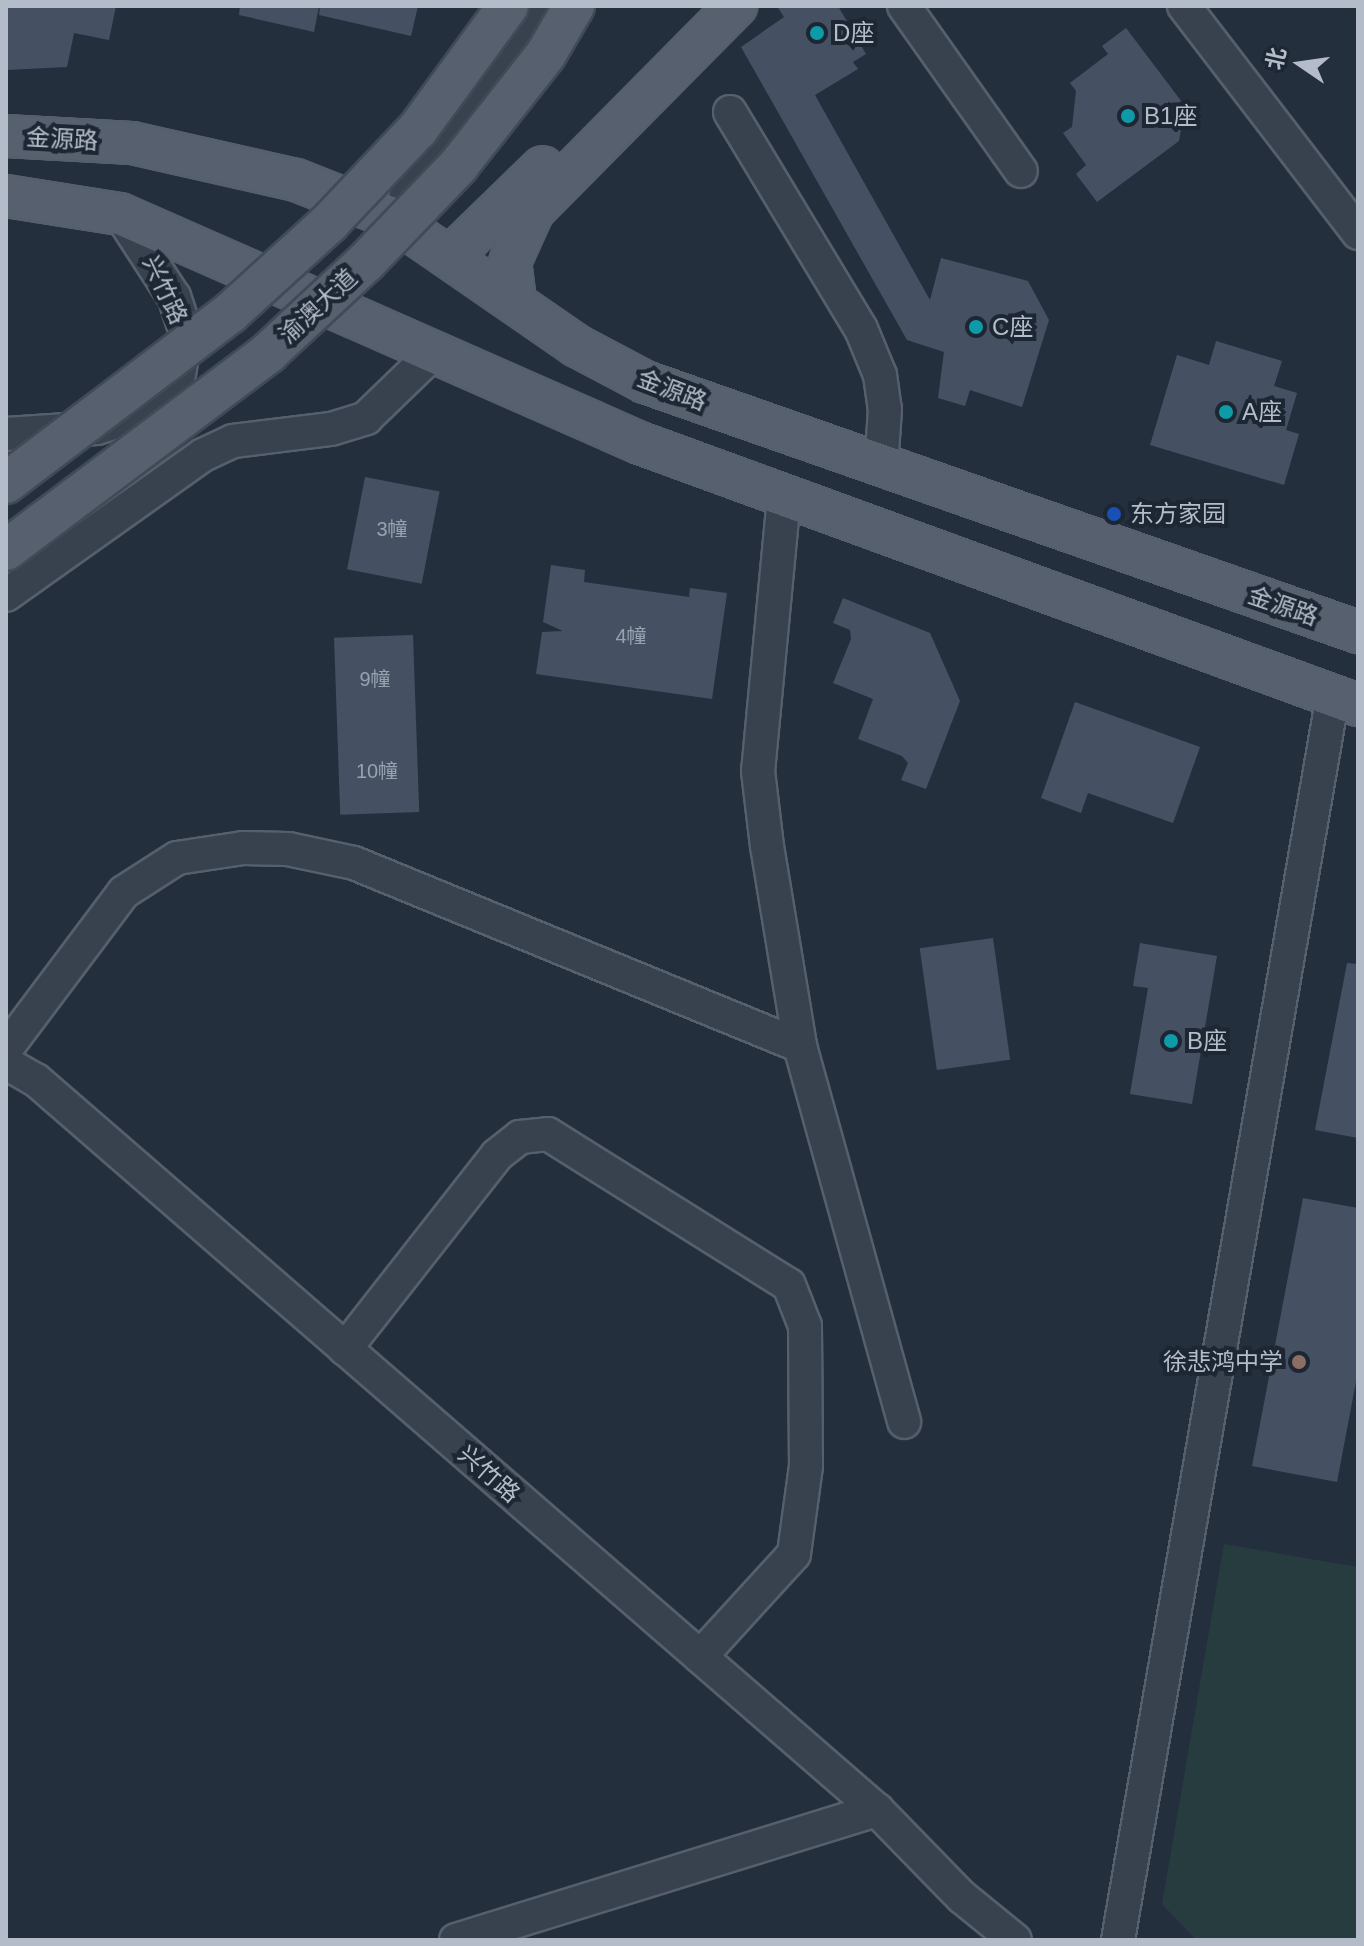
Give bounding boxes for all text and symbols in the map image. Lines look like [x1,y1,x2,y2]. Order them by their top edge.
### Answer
place label: D座 [833,19,874,47]
marker: D座 [808,24,826,42]
north arrow [1260,24,1340,104]
text: 北 [1261,45,1291,72]
place label: B1座 [1144,102,1197,130]
marker: B1座 [1119,107,1137,125]
street label: 金源路 [25,123,99,155]
street label: 兴竹路 [137,251,193,329]
street label: 渝澳大道 [273,263,363,349]
place label: C座 [992,313,1033,341]
marker: C座 [967,318,985,336]
street label: 金源路 [633,364,711,416]
place label: A座 [1242,398,1282,426]
marker: A座 [1217,403,1235,421]
place label: 东方家园 [1130,500,1226,528]
marker: 东方家园 [1105,505,1123,523]
house number: 3幢 [376,517,408,541]
street label: 金源路 [1244,581,1322,631]
house number: 4幢 [615,624,647,648]
house number: 9幢 [359,667,391,691]
house number: 10幢 [356,759,398,783]
place label: B座 [1187,1027,1227,1055]
marker: B座 [1162,1032,1180,1050]
place label: 徐悲鸿中学 [1163,1348,1283,1376]
marker: 徐悲鸿中学 [1290,1353,1308,1371]
street label: 兴竹路 [452,1440,526,1508]

